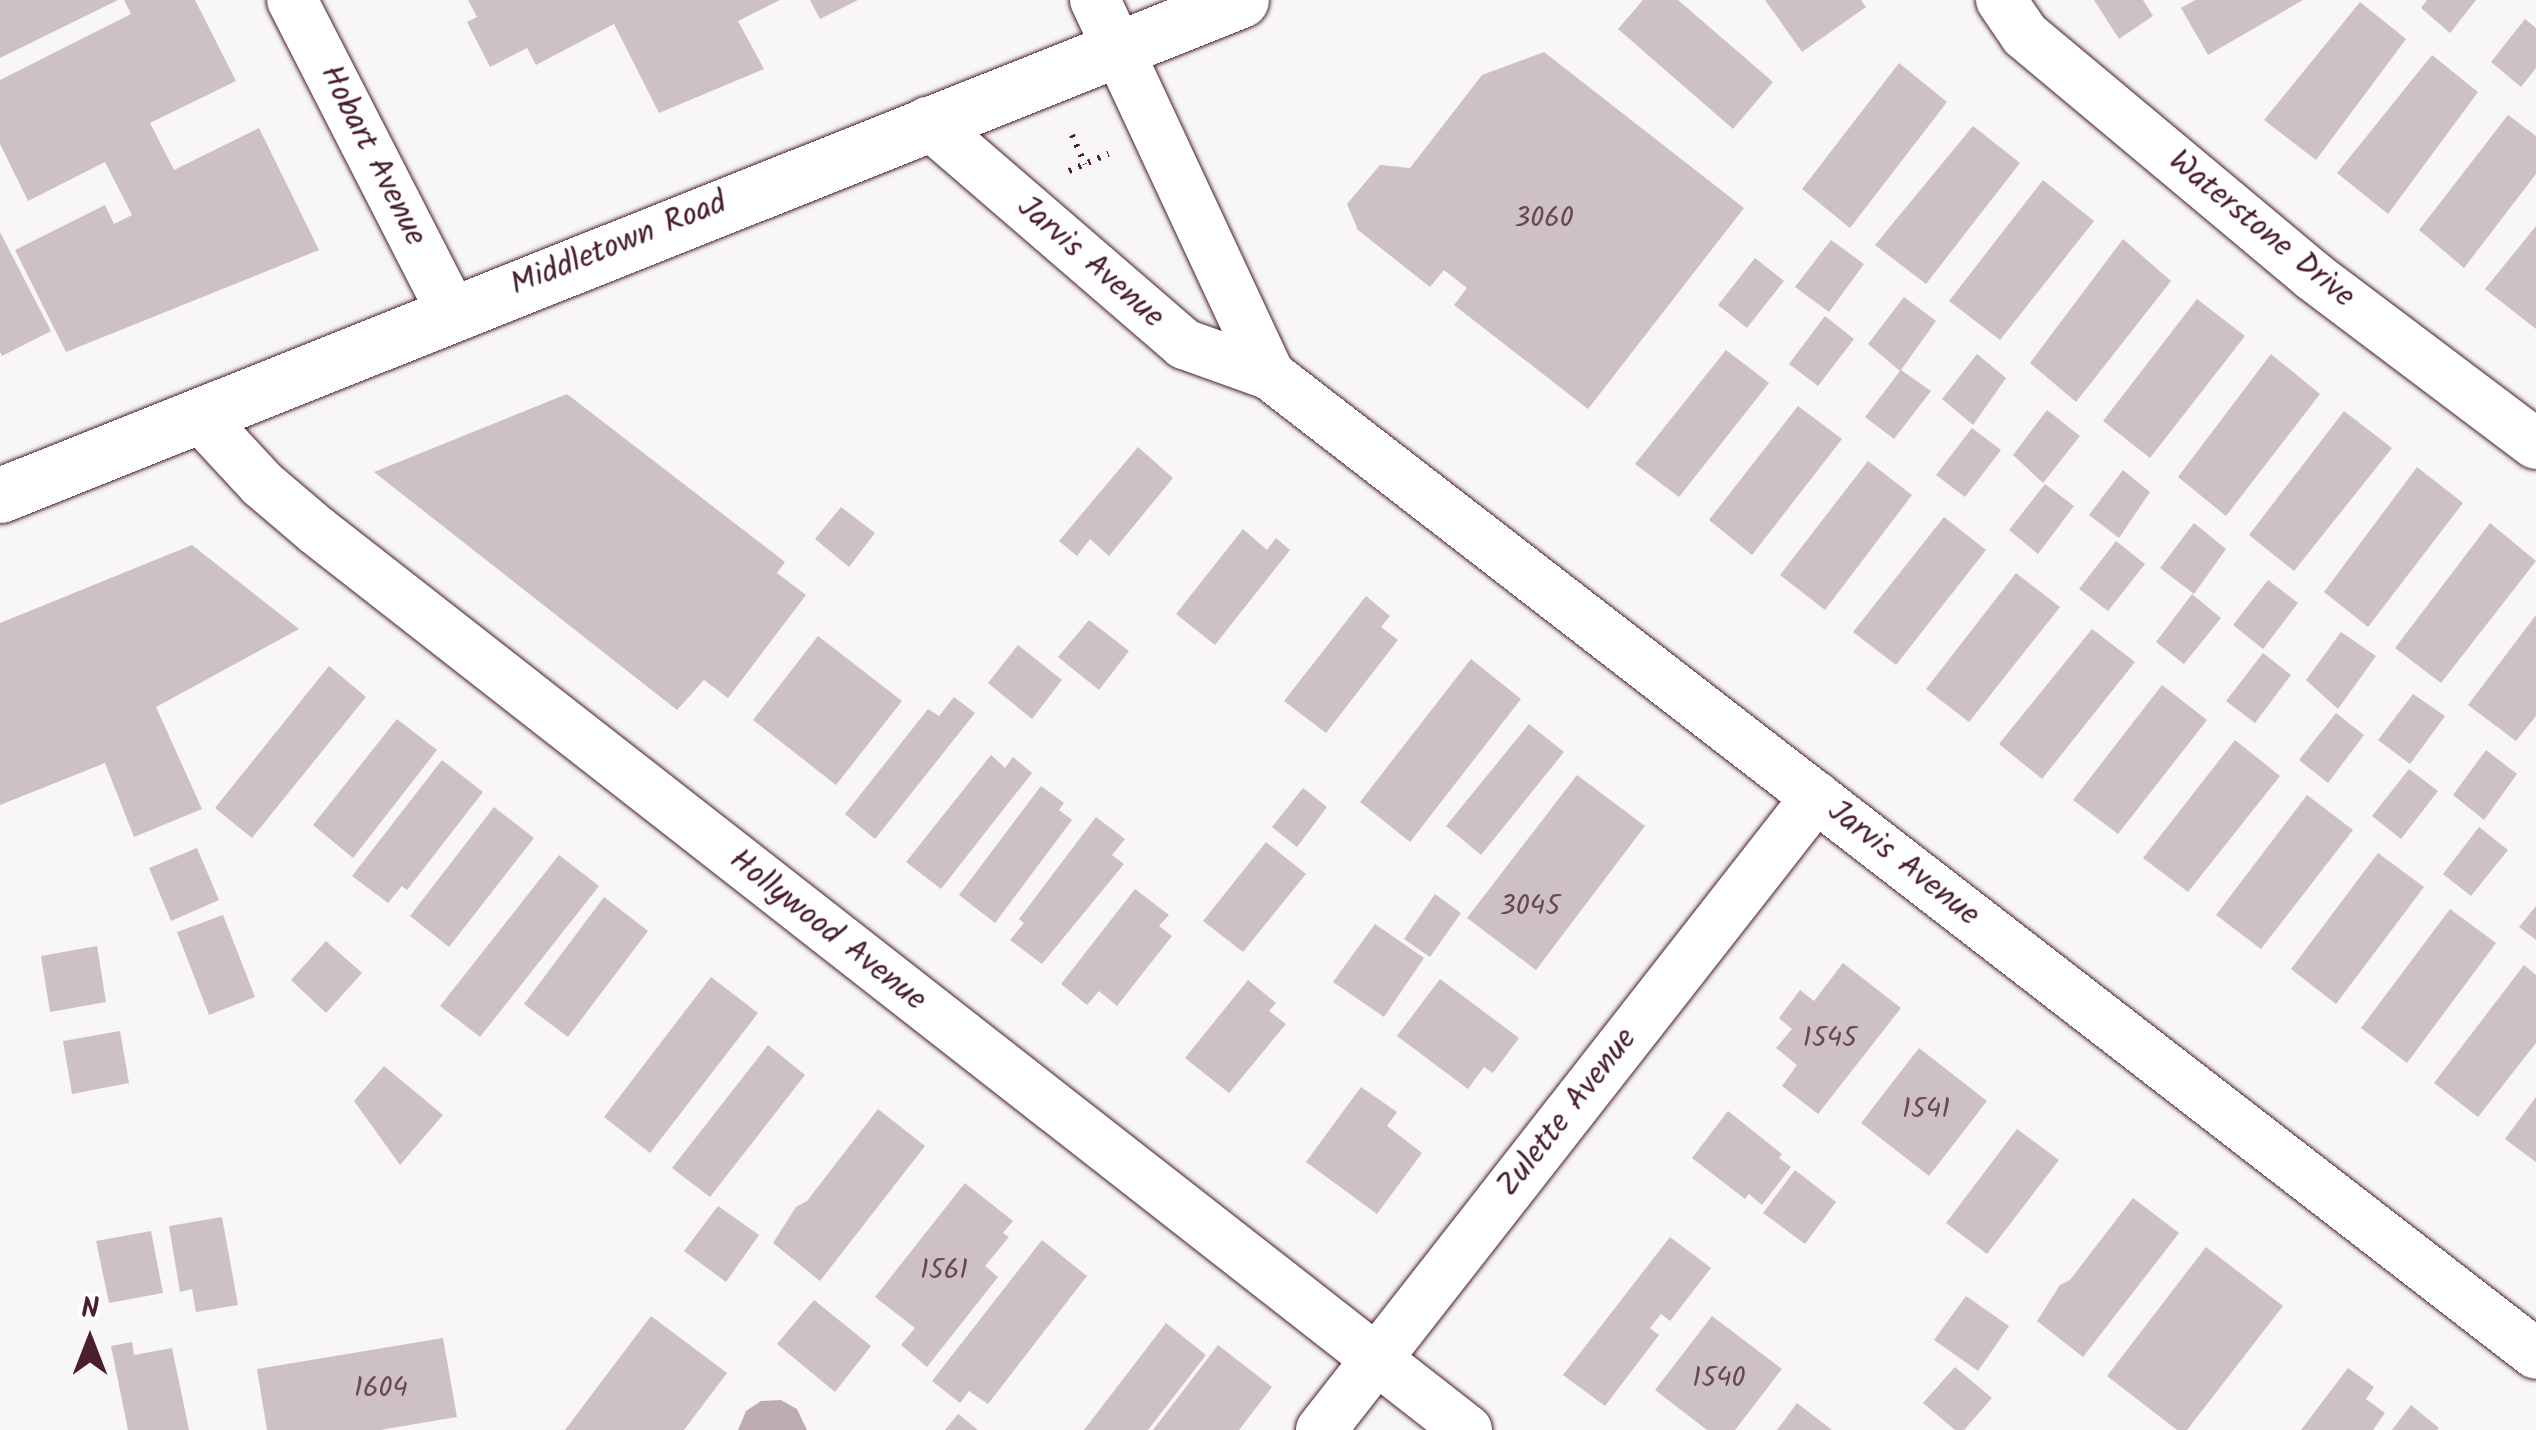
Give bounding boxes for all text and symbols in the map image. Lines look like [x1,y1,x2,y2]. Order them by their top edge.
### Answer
street label: Hobart Avenue [310,59,434,253]
street label: Waterstone Drive [2160,143,2362,317]
street label: Middletown Road [505,184,733,306]
street label: Jarvis Avenue [1009,189,1171,337]
house number: 3060 [1514,202,1574,236]
street label: Jarvis Avenue [1819,793,1987,935]
street label: Hollywood Avenue [721,842,933,1020]
house number: 3045 [1500,890,1560,924]
street label: Zulette Avenue [1490,1021,1646,1205]
house number: 1545 [1803,1022,1857,1056]
house number: 1541 [1902,1093,1950,1127]
house number: 1561 [920,1254,968,1288]
text: N [81,1287,99,1332]
north arrow [40,1290,140,1390]
house number: 1540 [1692,1362,1746,1396]
house number: 1604 [354,1372,408,1406]

